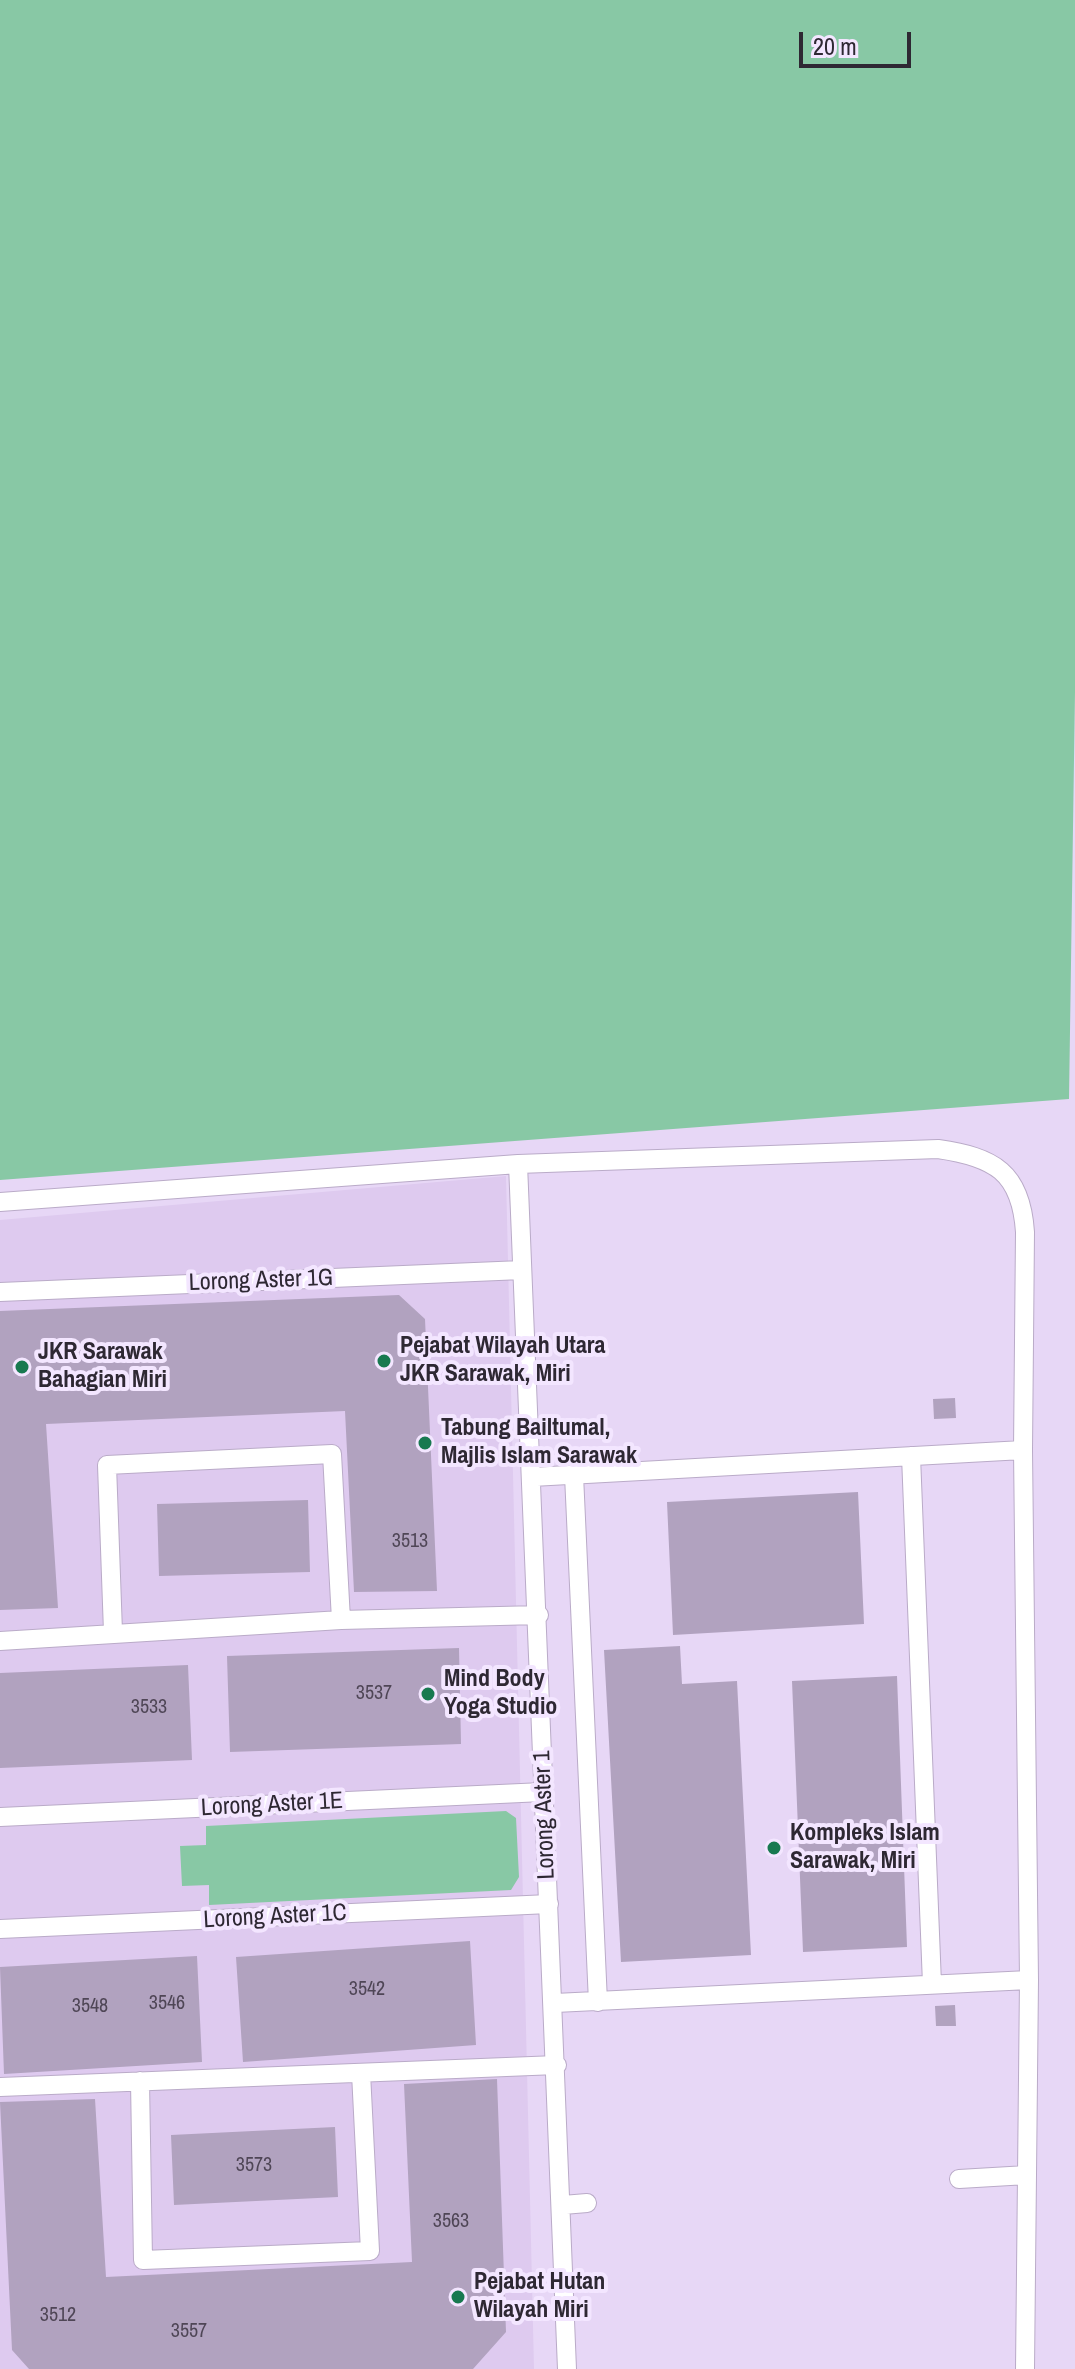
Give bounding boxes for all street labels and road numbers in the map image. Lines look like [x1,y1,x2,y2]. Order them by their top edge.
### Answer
street label: Lorong Aster 1G [188,1264,334,1298]
street label: Lorong Aster 1 [528,1750,562,1880]
street label: Lorong Aster 1E [200,1787,344,1823]
street label: Lorong Aster 1C [203,1899,347,1935]

